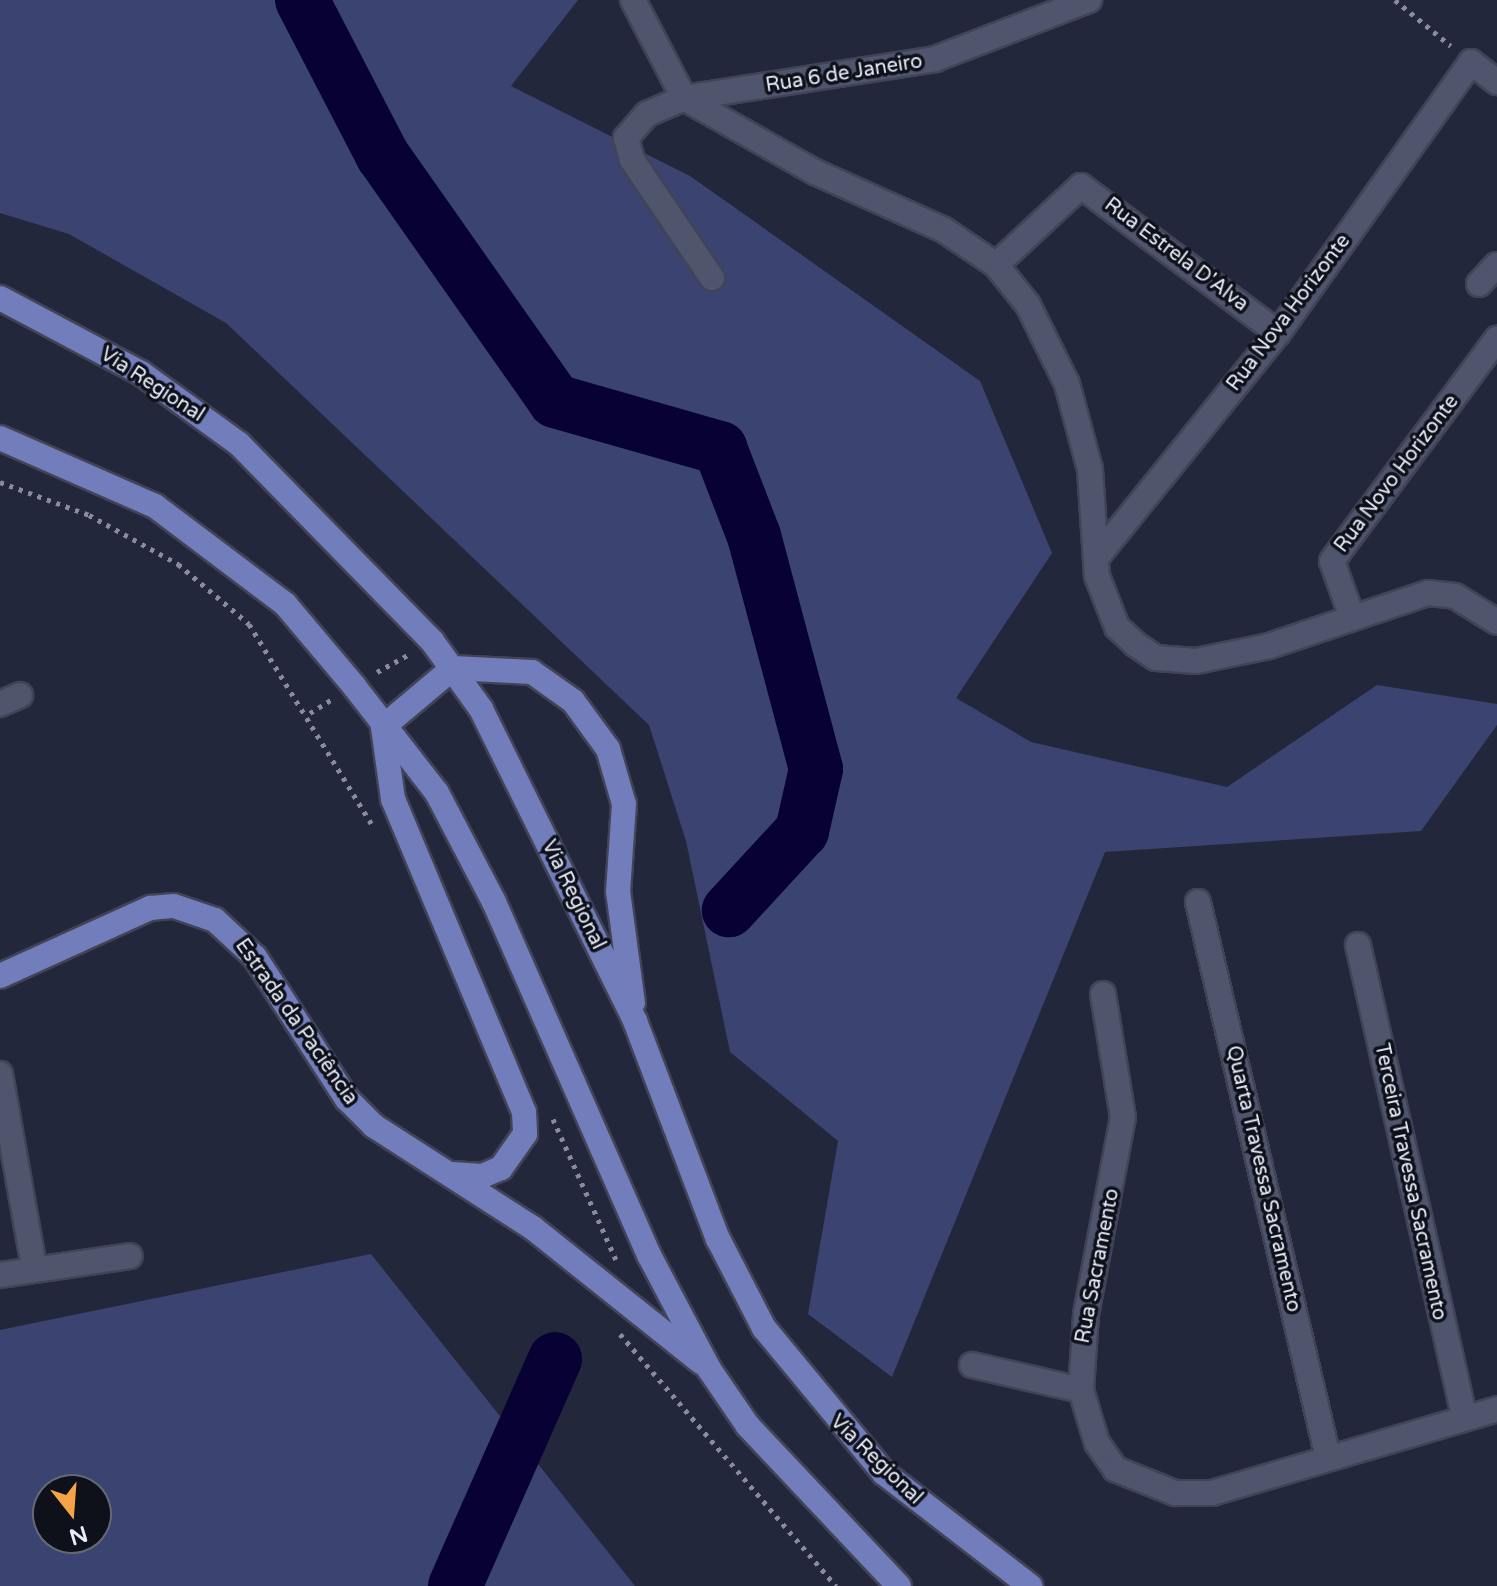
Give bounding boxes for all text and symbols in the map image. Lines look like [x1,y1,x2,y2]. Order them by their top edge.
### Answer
street label: Rua 6 de Janeiro [764,50,924,98]
street label: Rua Estrela D'Alva [1099,193,1253,317]
street label: Rua Nova Horizonte [1222,230,1356,396]
street label: Via Regional [96,343,208,427]
street label: Rua Novo Horizonte [1330,391,1464,557]
street label: Via Regional [536,836,610,954]
street label: Estrada da Paciência [230,934,362,1110]
street label: Terceira Travessa Sacramento [1369,1042,1451,1322]
street label: Quarta Travessa Sacramento [1221,1043,1305,1315]
street label: Rua Sacramento [1071,1187,1125,1345]
street label: Via Regional [825,1410,927,1510]
north arrow [32,1474,112,1554]
text: N [66,1520,91,1550]

